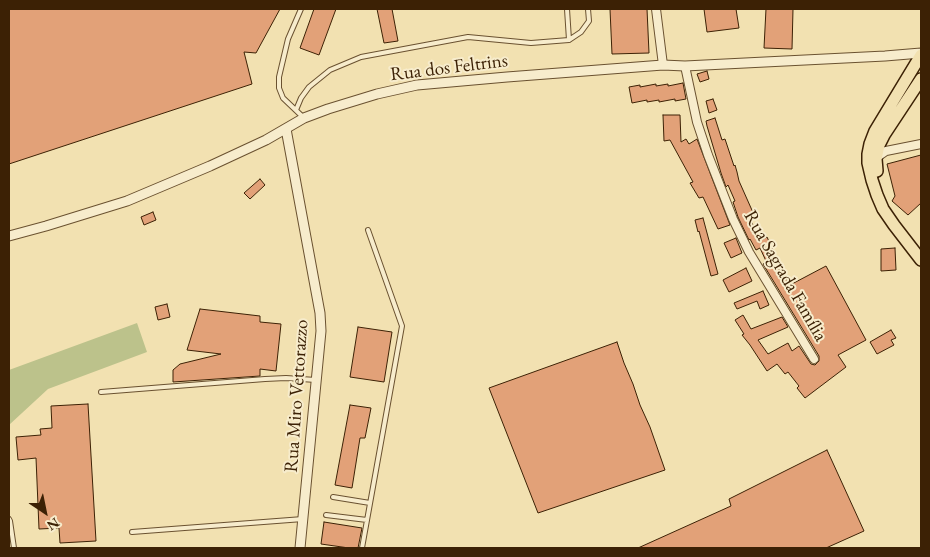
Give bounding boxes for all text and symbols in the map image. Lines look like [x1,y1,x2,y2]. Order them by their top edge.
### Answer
street label: Rua dos Feltrins [389,49,509,87]
street label: Rua Sagrada Família [738,206,832,346]
street label: Rua Miro Vettorazzo [280,319,314,473]
north arrow [20,487,70,537]
text: N [44,514,63,535]

